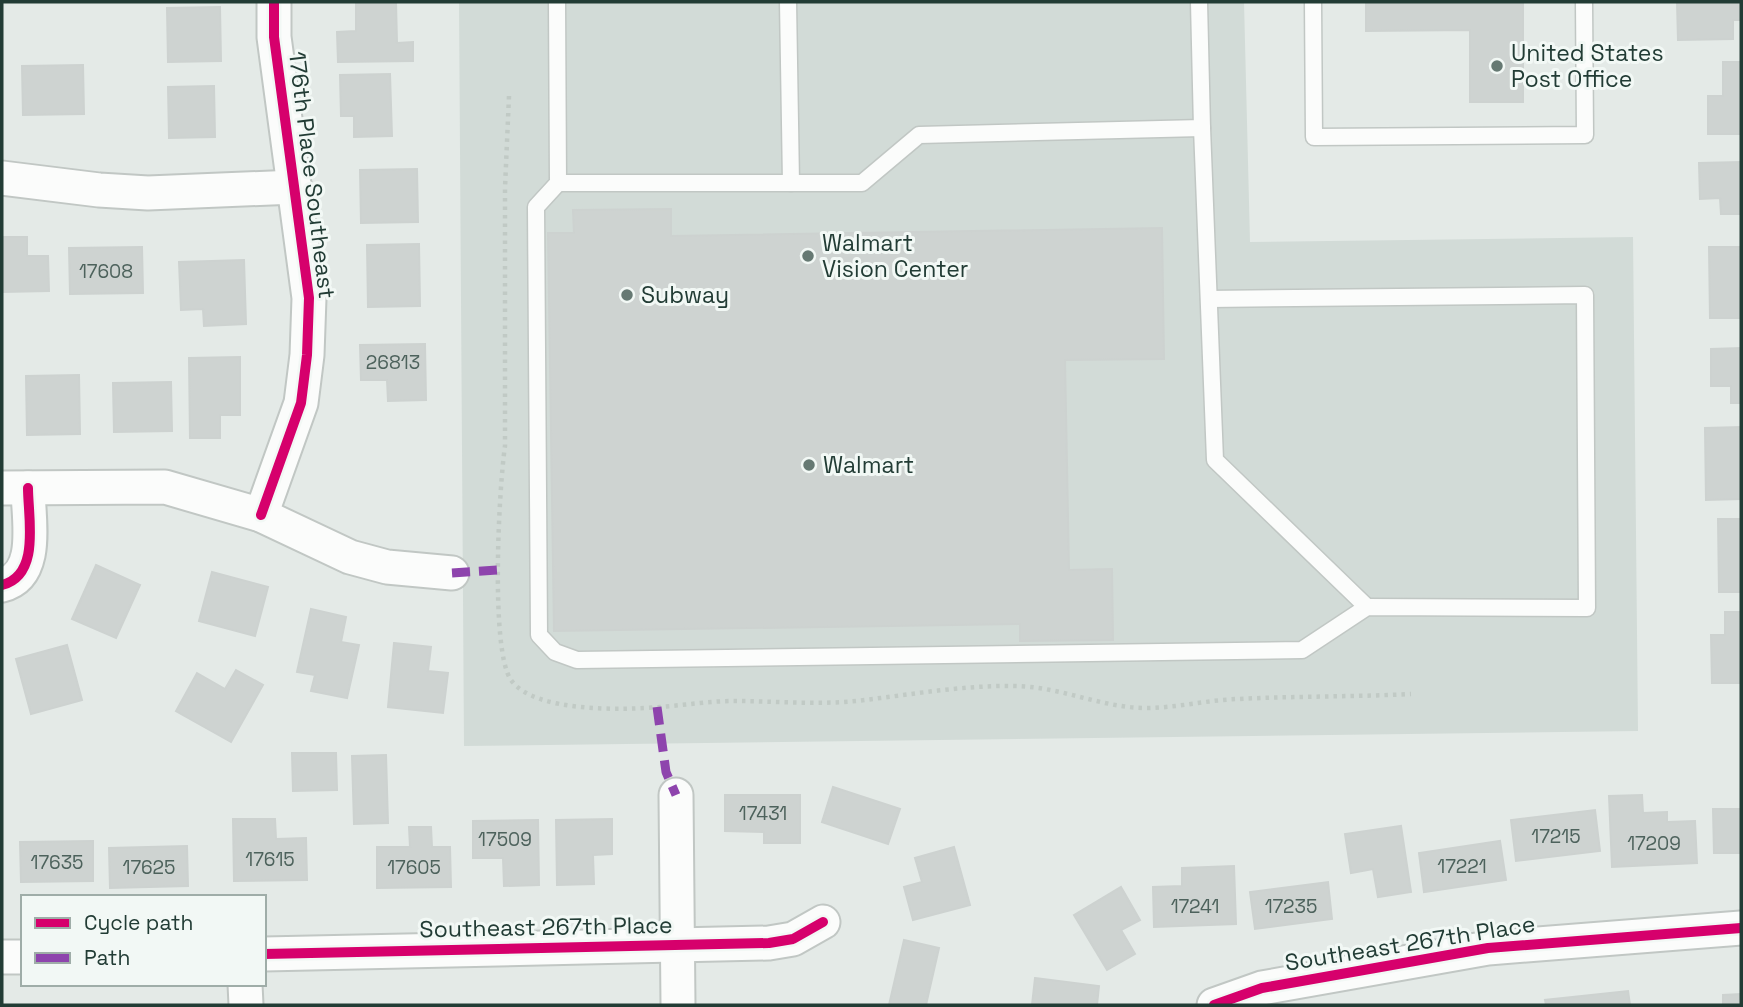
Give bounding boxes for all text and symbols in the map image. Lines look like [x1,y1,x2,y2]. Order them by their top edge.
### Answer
place label: United States Post Office [1511,38,1664,94]
street label: 176th Place Southeast [282,50,342,300]
marker: United States Post Office [1489,58,1505,74]
place label: Walmart Vision Center [822,228,968,284]
marker: Walmart Vision Center [800,248,816,264]
house number: 17608 [79,259,133,284]
place label: Subway [641,280,729,310]
marker: Subway [619,287,635,303]
house number: 26813 [366,350,420,375]
place label: Walmart [823,450,914,480]
marker: Walmart [801,457,817,473]
house number: 17431 [739,801,787,826]
house number: 17215 [1531,824,1581,849]
house number: 17509 [478,827,532,852]
house number: 17209 [1627,831,1681,856]
house number: 17615 [245,847,295,872]
house number: 17635 [31,850,84,875]
house number: 17221 [1437,854,1487,879]
house number: 17625 [123,855,175,880]
house number: 17605 [387,855,441,880]
house number: 17241 [1171,894,1219,919]
house number: 17235 [1265,894,1317,919]
legend [21,895,266,986]
street label: Southeast 267th Place [1283,908,1537,978]
text: Cycle path [84,909,193,936]
street label: Southeast 267th Place [419,910,673,944]
text: Path [84,944,130,971]

